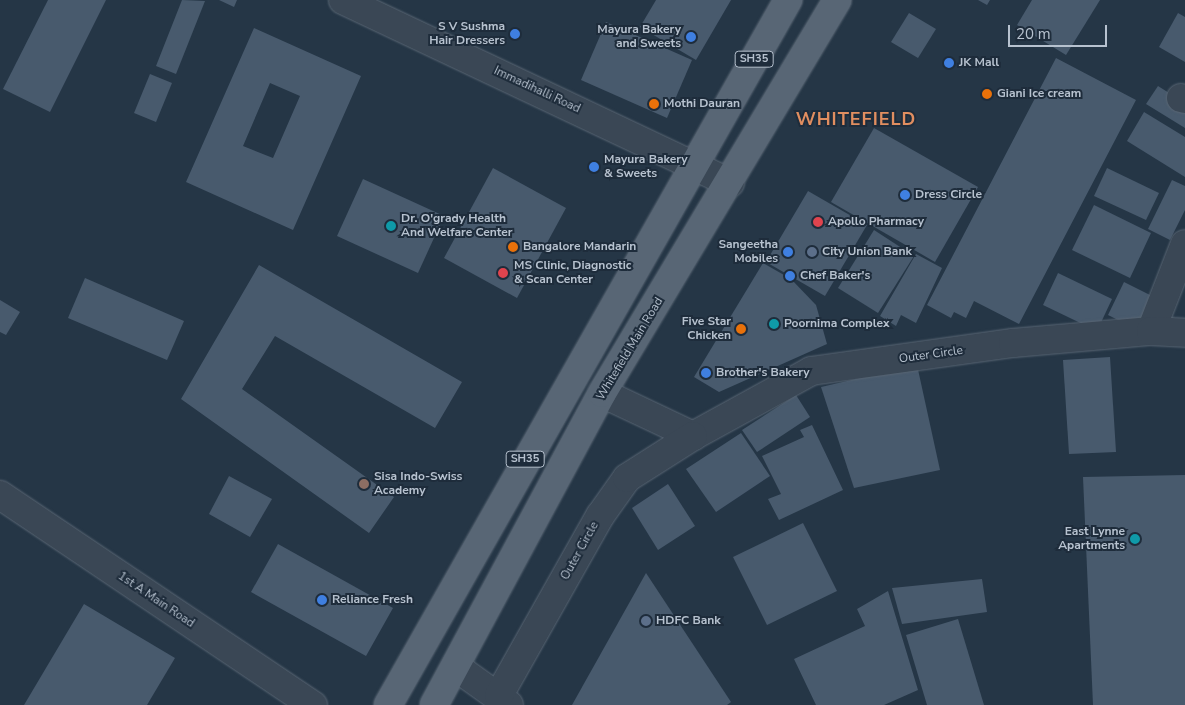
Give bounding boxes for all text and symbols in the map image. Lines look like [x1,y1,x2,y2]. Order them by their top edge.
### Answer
scale bar [1010,15,1109,47]
place label: S V Sushma Hair Dressers [429,20,505,48]
place label: Mayura Bakery and Sweets [597,23,681,51]
text: 20 m [1016,24,1051,44]
marker: S V Sushma Hair Dressers [509,28,521,40]
marker: Mayura Bakery and Sweets [685,31,697,43]
road number: SH35 [734,51,774,68]
place label: JK Mall [959,56,999,70]
marker: JK Mall [943,57,955,69]
street label: Immadihalli Road [491,64,583,116]
place label: Giani Ice cream [997,87,1081,101]
marker: Giani Ice cream [981,88,993,100]
place label: Mothi Dauran [664,97,740,111]
marker: Mothi Dauran [648,98,660,110]
district label: WHITEFIELD [794,108,918,130]
place label: Mayura Bakery & Sweets [604,153,688,181]
marker: Mayura Bakery & Sweets [588,161,600,173]
place label: Dress Circle [915,188,982,202]
marker: Dress Circle [899,189,911,201]
place label: Dr. O'grady Health And Welfare Center [401,212,512,240]
place label: Apollo Pharmacy [828,215,924,229]
marker: Apollo Pharmacy [812,216,824,228]
marker: Dr. O'grady Health And Welfare Center [385,220,397,232]
place label: Sangeetha Mobiles [718,238,778,266]
place label: Bangalore Mandarin [523,240,636,254]
marker: Bangalore Mandarin [507,241,519,253]
place label: City Union Bank [822,245,912,259]
marker: Sangeetha Mobiles [782,246,794,258]
marker: City Union Bank [806,246,818,258]
place label: MS Clinic, Diagnostic & Scan Center [514,259,631,287]
marker: MS Clinic, Diagnostic & Scan Center [496,266,510,280]
place label: Chef Baker's [800,269,870,283]
marker: Chef Baker's [784,270,796,282]
street label: Whitefield Main Road [594,295,666,403]
place label: Five Star Chicken [682,315,731,343]
place label: Poornima Complex [784,317,890,331]
marker: Poornima Complex [768,318,780,330]
marker: Five Star Chicken [735,323,747,335]
street label: Outer Circle [898,343,964,367]
place label: Brother's Bakery [716,366,810,380]
marker: Brother's Bakery [700,367,712,379]
road number: SH35 [505,450,545,468]
place label: Sisa Indo-Swiss Academy [374,470,462,498]
marker: Sisa Indo-Swiss Academy [358,478,370,490]
street label: Outer Circle [558,519,602,583]
place label: East Lynne Apartments [1058,525,1125,553]
marker: East Lynne Apartments [1129,533,1141,545]
street label: 1st A Main Road [115,569,197,631]
place label: Reliance Fresh [332,593,413,607]
marker: Reliance Fresh [316,594,328,606]
place label: HDFC Bank [656,614,721,628]
marker: HDFC Bank [640,615,652,627]

